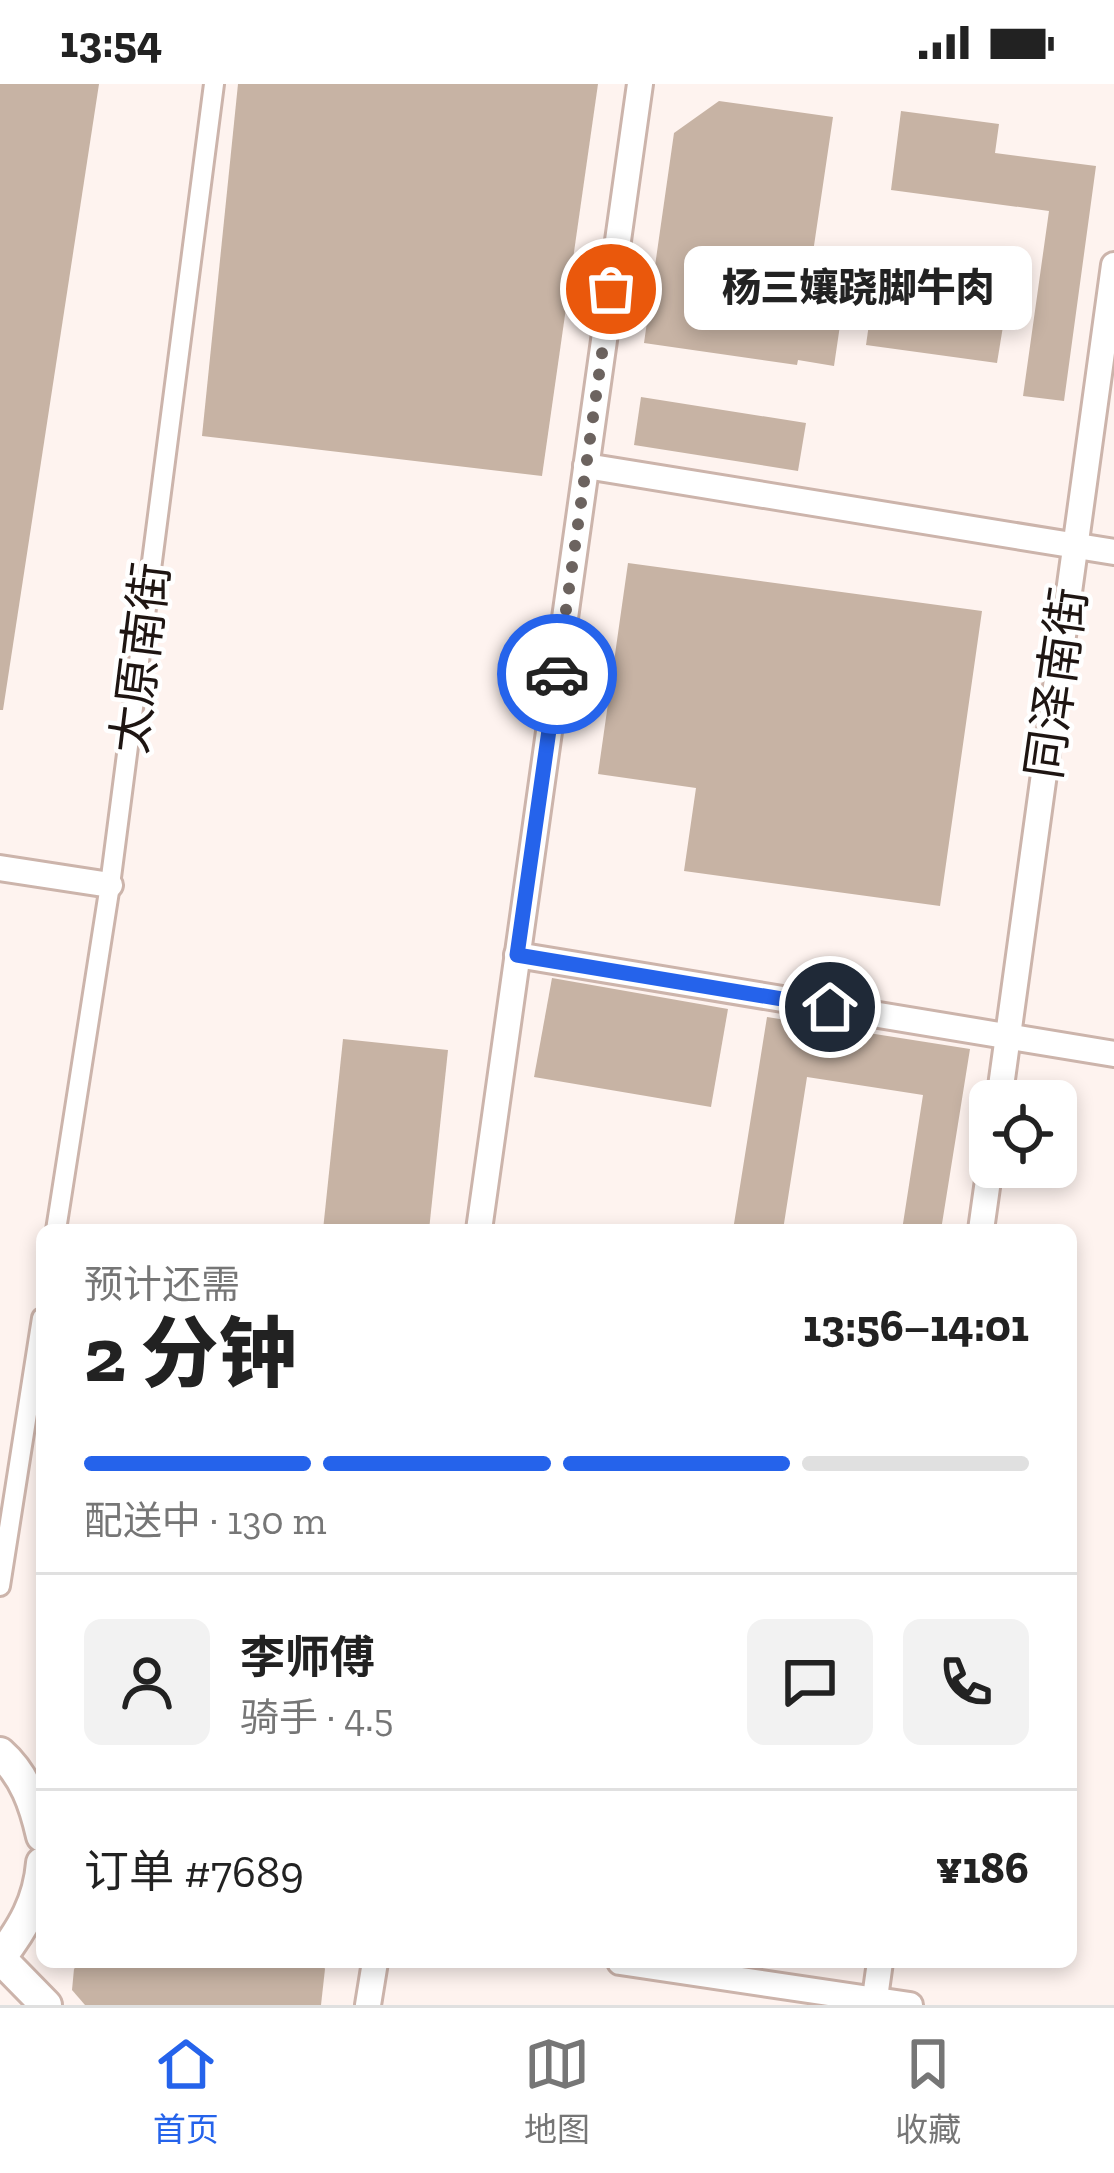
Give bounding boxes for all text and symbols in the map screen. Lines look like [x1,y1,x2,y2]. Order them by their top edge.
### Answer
text: 13:54 [60,15,162,69]
pin [560,238,662,340]
callout: 杨三孃跷脚牛肉 [683,247,1031,331]
icon: bag [578,256,644,322]
text: 杨三孃跷脚牛肉 [721,264,995,311]
street label: 太原南街 [101,559,180,757]
street label: 同泽南街 [1015,584,1098,782]
courier [497,614,617,734]
icon: car [524,641,590,707]
pin [779,956,881,1058]
icon: home [797,974,863,1040]
map controls [969,1080,1077,1188]
button: locate [969,1080,1077,1188]
text: 预计还需 [84,1261,240,1308]
text: 13:56–14:01 [803,1299,1029,1353]
text: 2 分钟 [84,1307,296,1401]
text: 配送中 · 130 m [84,1497,326,1544]
button: person [84,1619,210,1745]
button: chat [747,1619,873,1745]
button: phone [903,1619,1029,1745]
text: 李师傅 [240,1631,375,1685]
text: 骑手 · 4.5 [240,1694,393,1741]
text: ¥186 [936,1841,1029,1895]
text: 订单 #7689 [84,1845,304,1899]
tab: 首页 [153,2031,219,2151]
tab: 地图 [524,2031,590,2151]
tab: 收藏 [895,2031,961,2151]

